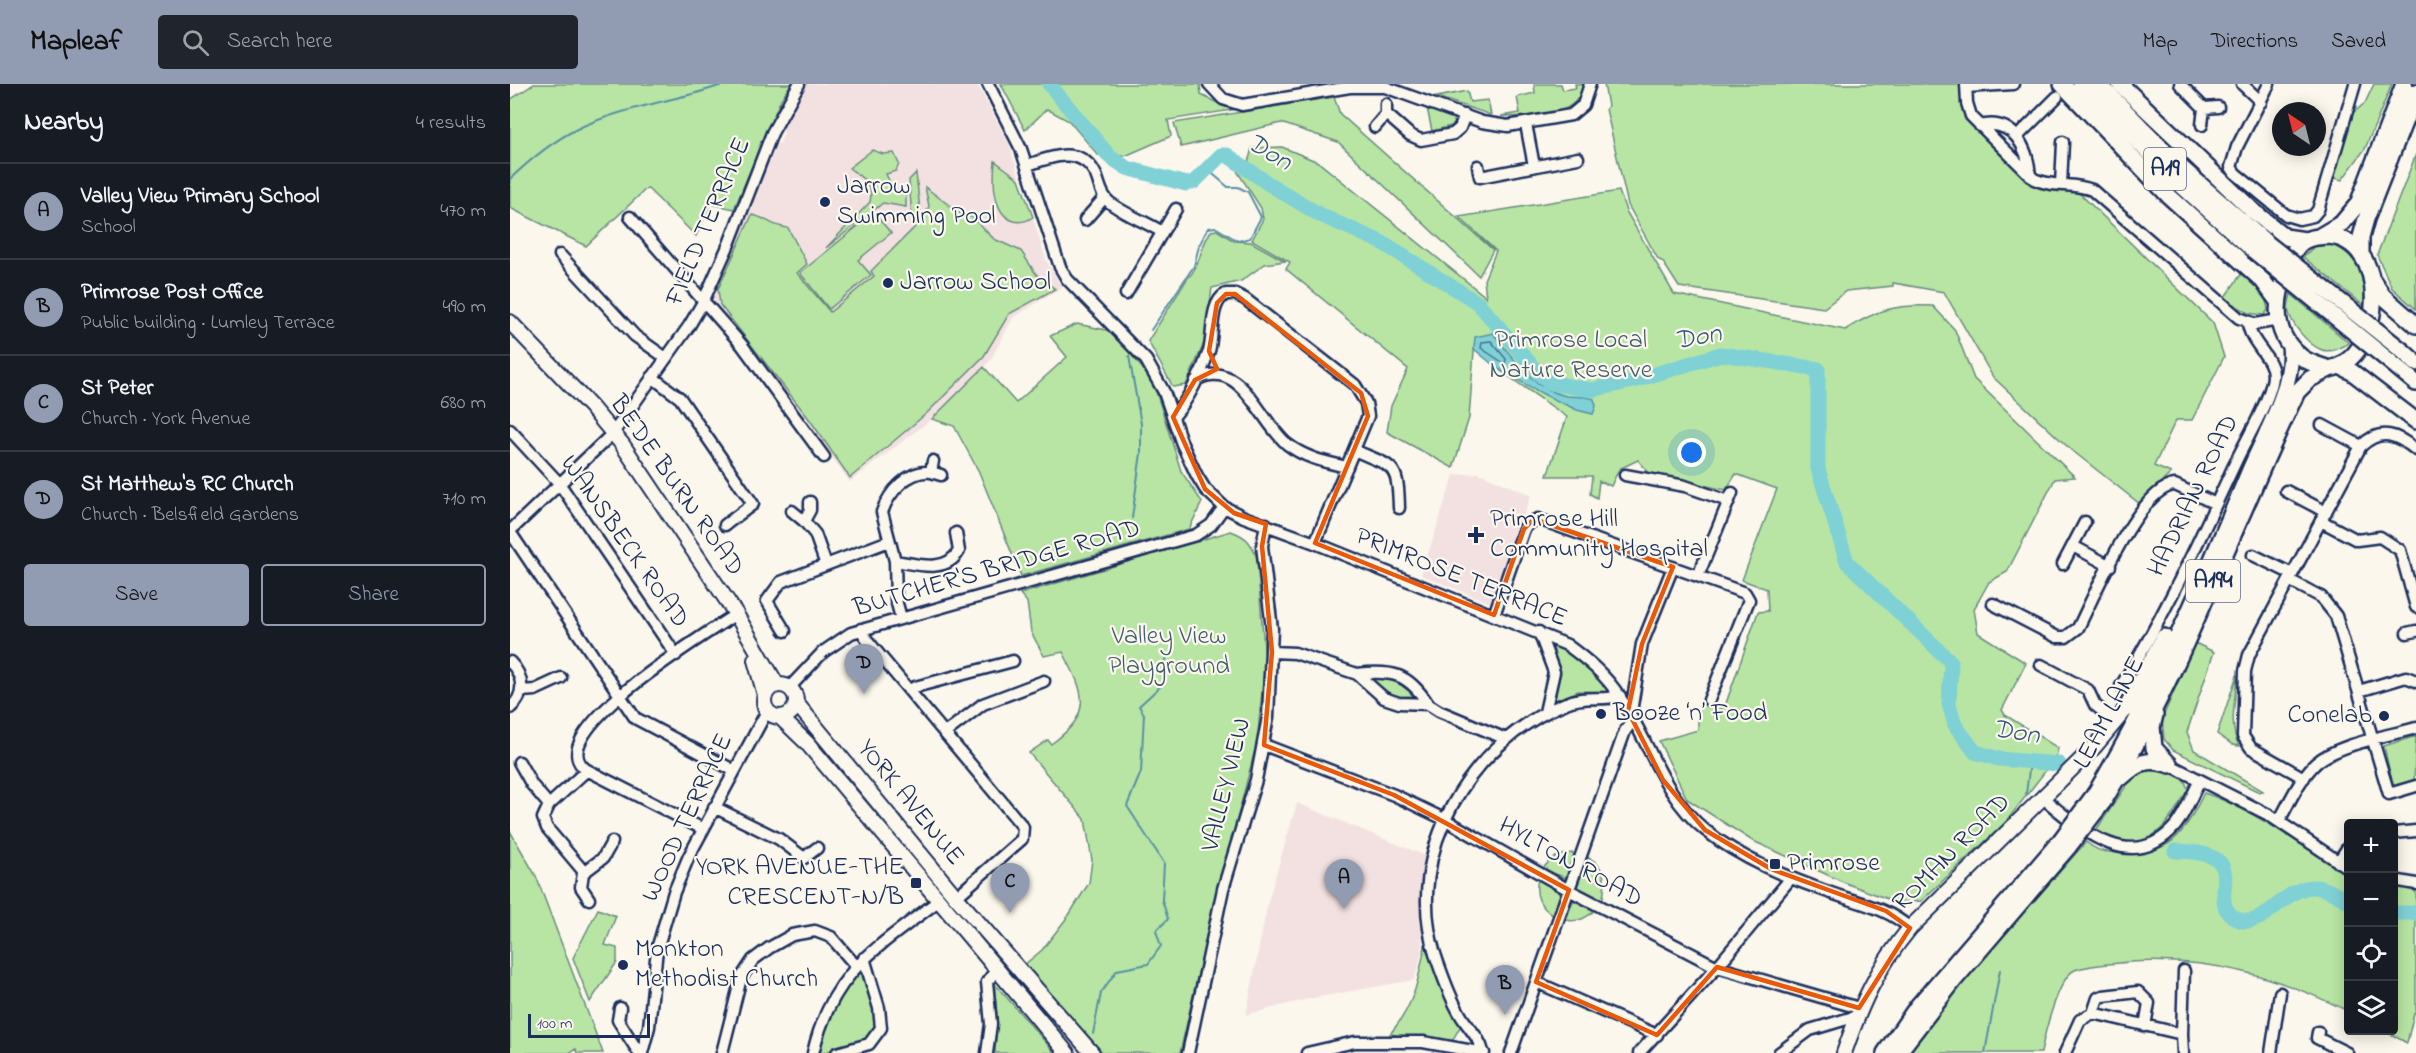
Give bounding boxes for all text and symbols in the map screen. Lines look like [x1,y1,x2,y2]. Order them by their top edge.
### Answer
search box [158,15,578,69]
text: Mapleaf [30,22,122,63]
icon: search [179,26,212,59]
text: Search here [227,26,332,58]
text: Map [2142,27,2178,57]
text: Directions [2211,27,2298,57]
text: Saved [2331,27,2386,57]
north arrow [2272,102,2326,156]
text: Nearby [24,104,103,142]
text: 4 results [416,109,486,138]
water label: Don [1239,124,1300,182]
street label: FIELD TERRACE [656,132,762,313]
road number: A19 [2144,148,2186,190]
place label: Jarrow Swimming Pool [837,168,996,236]
text: Valley View Primary School [81,181,319,213]
marker: Jarrow Swimming Pool [818,195,832,209]
text: A [37,197,50,226]
text: 470 m [440,197,486,226]
text: School [81,213,136,242]
place label: Jarrow School [900,264,1051,302]
marker: Jarrow School [881,276,895,290]
text: Primrose Post Office [81,277,263,309]
text: B [37,293,50,322]
text: 490 m [443,293,486,322]
text: Public building · Lumley Terrace [81,309,335,338]
water label: Don [1671,315,1725,361]
park label: Primrose Local Nature Reserve [1490,322,1653,390]
text: St Peter [81,373,153,405]
street label: BEDE BURN ROAD [599,387,753,584]
text: C [38,389,49,418]
text: 680 m [441,389,486,418]
text: Church · York Avenue [81,405,250,434]
street label: HADRIAN ROAD [2138,409,2250,583]
your location [1677,438,1706,467]
street label: WANSBECK ROAD [550,448,698,636]
text: St Matthew's RC Church [81,469,294,501]
text: D [36,485,51,514]
text: 710 m [442,485,486,514]
text: Church · Belsfield Gardens [81,501,299,530]
place label: Primrose Hill Community Hospital [1490,501,1708,569]
street label: BUTCHER'S BRIDGE ROAD [848,510,1145,628]
street label: PRIMROSE TERRACE [1349,518,1573,638]
marker: Primrose Hill Community Hospital [1467,526,1485,544]
road number: A194 [2186,560,2240,602]
button: Save [24,564,249,626]
button: Share [261,564,486,626]
park label: Valley View Playground [1108,618,1230,686]
pin: D [844,644,884,694]
street label: LEAM LANE [2064,650,2156,776]
place label: Booze ‘n’ Food [1612,695,1768,733]
place label: Conelab [2288,697,2372,735]
marker: Booze ‘n’ Food [1594,707,1608,721]
marker: Conelab [2377,709,2391,723]
water label: Don [1990,710,2043,756]
street label: VALLEY VIEW [1192,714,1262,857]
street label: WOOD TERRACE [632,728,744,908]
street label: YORK AVENUE [847,732,973,874]
street label: ROMAN ROAD [1884,785,2020,921]
street label: HYLTON ROAD [1491,808,1649,918]
map controls [2344,819,2398,1035]
button: + [2344,819,2398,873]
place label: Primrose [1787,845,1880,883]
place label: YORK AVENUE-THE CRESCENT-N/B [696,849,904,917]
marker: Primrose [1768,857,1782,871]
pin: A [1324,860,1364,909]
pin: C [990,864,1030,913]
button: − [2344,873,2398,927]
marker: YORK AVENUE-THE CRESCENT-N/B [909,876,923,890]
button: locate [2344,927,2398,981]
place label: Monkton Methodist Church [635,931,818,999]
marker: Monkton Methodist Church [616,958,630,972]
pin: B [1486,966,1524,1015]
button: layers [2344,981,2398,1035]
scale bar [528,1011,650,1038]
text: 100 m [537,1012,572,1036]

